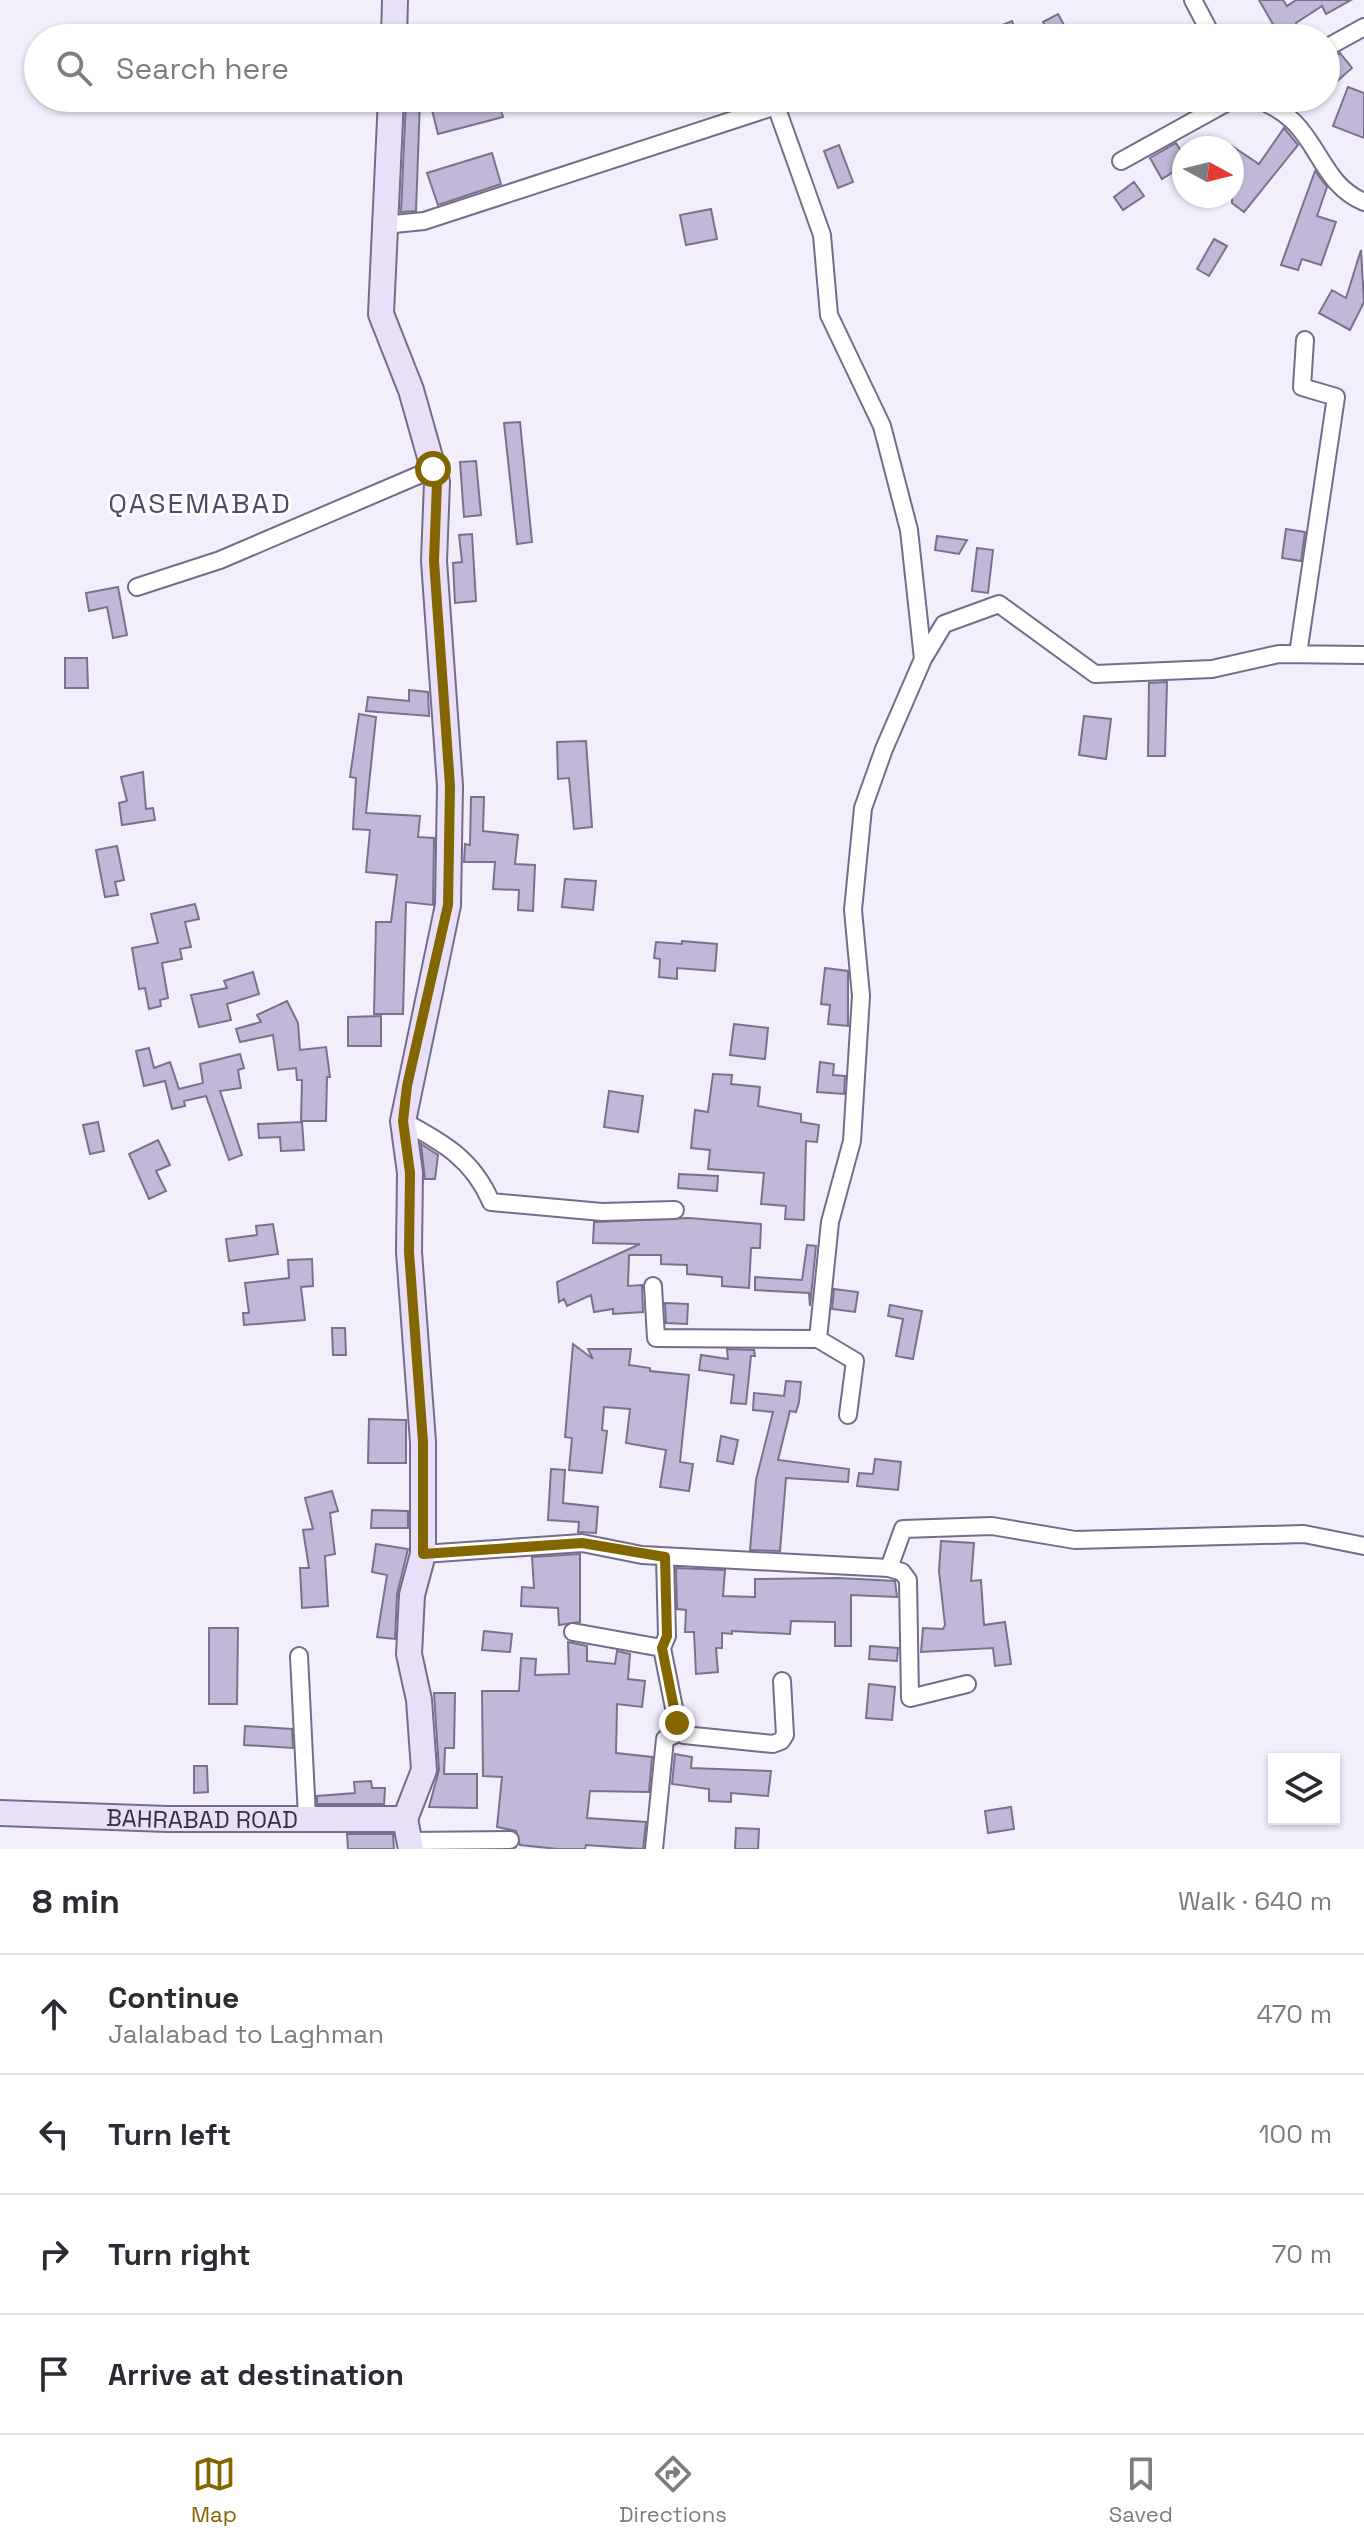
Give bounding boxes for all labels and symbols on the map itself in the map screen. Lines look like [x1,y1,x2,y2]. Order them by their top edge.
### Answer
north arrow [1172,136,1244,208]
route start [415,451,451,487]
district label: QASEMABAD [108,485,292,521]
route end [659,1705,695,1741]
street label: BAHRABAD ROAD [105,1801,298,1835]

